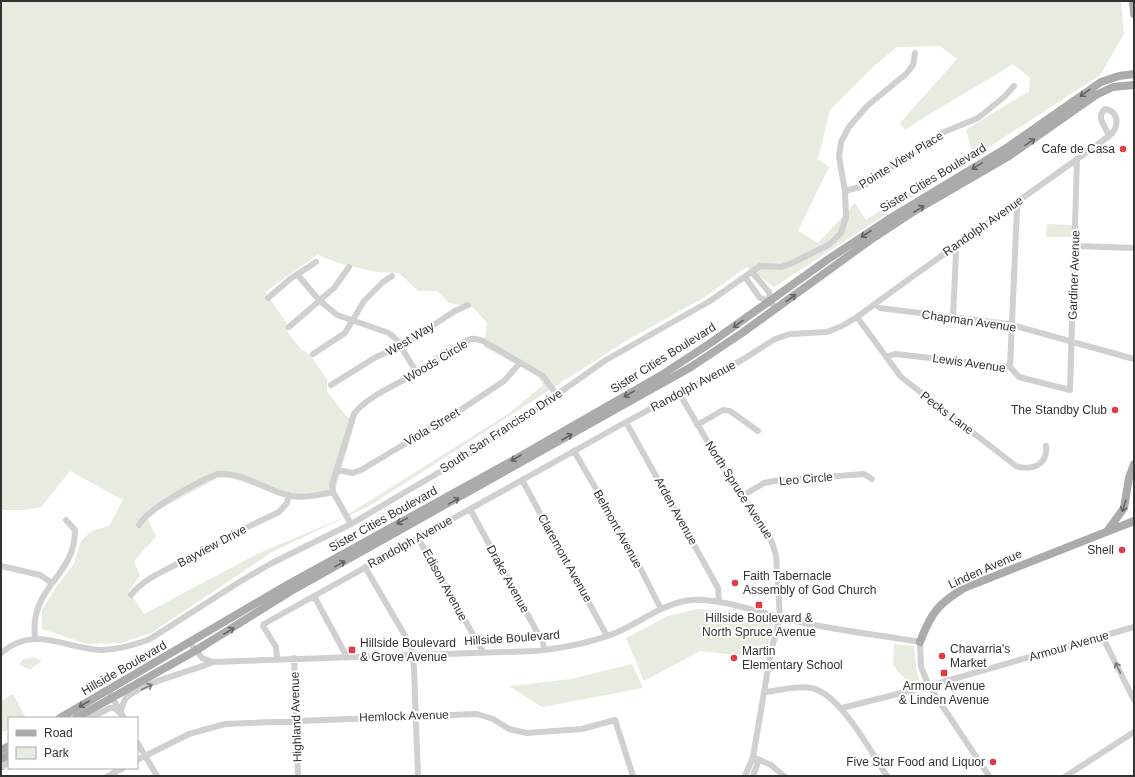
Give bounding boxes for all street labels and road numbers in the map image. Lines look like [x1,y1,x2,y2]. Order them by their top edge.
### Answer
street label: Pointe View Place [856,128,946,192]
street label: Sister Cities Boulevard [877,141,989,215]
street label: Randolph Avenue [940,193,1026,259]
street label: Gardiner Avenue [1065,230,1083,320]
street label: Chapman Avenue [921,307,1017,335]
street label: West Way [383,319,437,359]
street label: Sister Cities Boulevard [608,320,718,396]
street label: Woods Circle [402,337,470,385]
street label: Lewis Avenue [931,351,1007,375]
street label: Randolph Avenue [648,357,738,414]
street label: South San Francisco Drive [437,386,565,476]
street label: Pecks Lane [918,389,977,438]
street label: Viola Street [402,405,463,449]
street label: North Spruce Avenue [702,438,776,542]
street label: Leo Circle [778,470,834,488]
street label: Arden Avenue [652,475,701,548]
street label: Sister Cities Boulevard [327,483,439,555]
street label: Belmont Avenue [591,487,645,571]
street label: Claremont Avenue [535,512,595,605]
street label: Randolph Avenue [365,513,455,571]
street label: Bayview Drive [175,522,249,570]
street label: Drake Avenue [484,543,532,616]
street label: Linden Avenue [946,546,1024,592]
street label: Edison Avenue [420,547,471,624]
street label: Hillside Boulevard [464,628,560,648]
street label: Armour Avenue [1027,628,1111,664]
street label: Hillside Boulevard [79,638,169,698]
street label: Highland Avenue [287,671,305,762]
street label: Hemlock Avenue [359,707,449,725]

